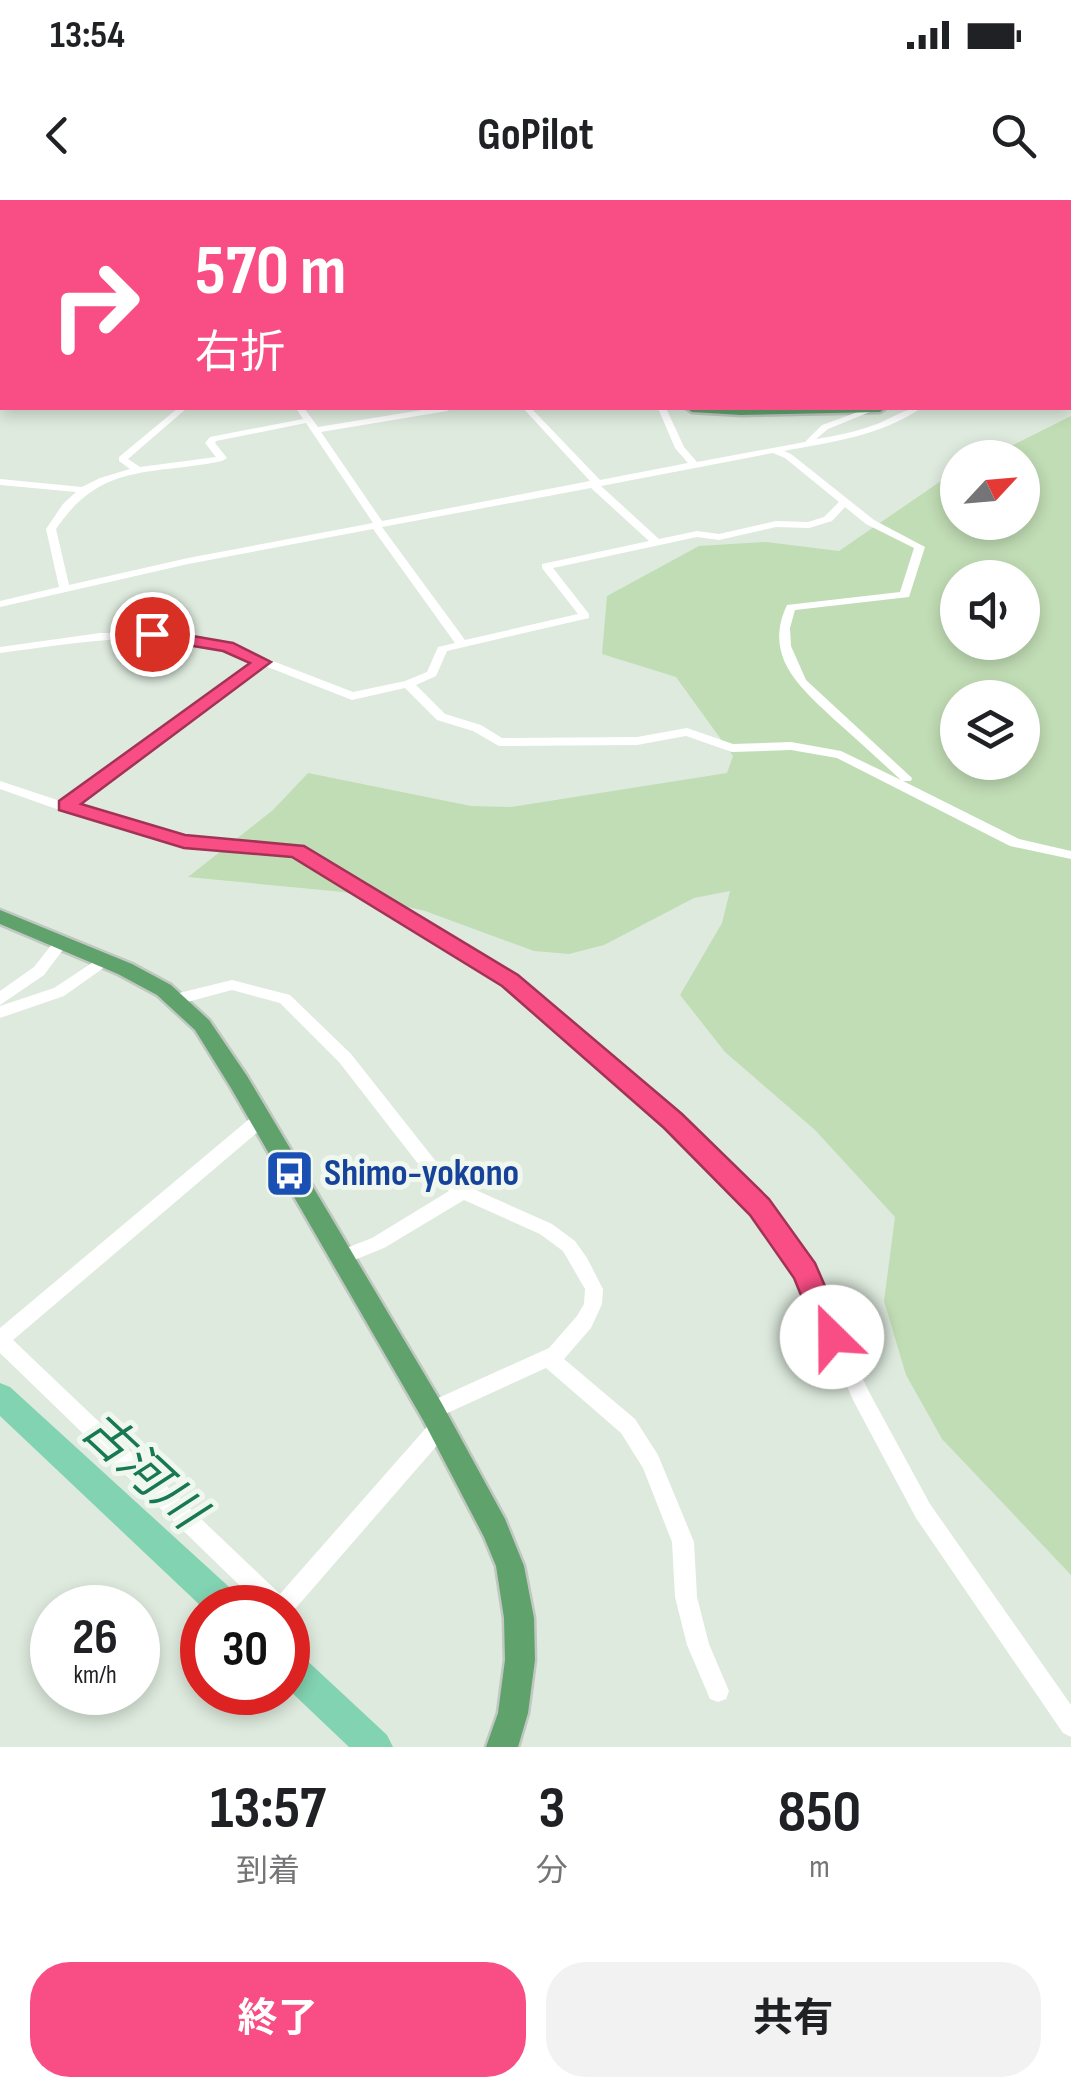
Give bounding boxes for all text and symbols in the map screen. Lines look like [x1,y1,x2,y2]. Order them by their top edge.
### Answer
text: 13:54 [50,13,125,58]
icon: back [30,108,85,163]
text: GoPilot [477,108,594,163]
icon: search [986,108,1041,163]
text: 570 m [195,230,346,314]
icon: right [30,240,160,370]
text: 右折 [195,326,285,381]
north arrow [940,440,1040,540]
map controls [940,440,1040,780]
button: sound [940,560,1040,660]
pin [110,592,195,677]
icon: arrive [125,607,180,662]
button: layers [940,680,1040,780]
bus stop icon: Shimo-yokono [263,1147,315,1199]
place label: Shimo-yokono [324,1151,519,1196]
position arrow [780,1285,884,1389]
water label: 古河川 [70,1401,218,1544]
speed limit sign: 30 [180,1585,310,1715]
text: 26 [72,1608,118,1668]
text: km/h [73,1660,117,1691]
text: 13:57 [210,1773,326,1845]
text: 3 [538,1773,565,1845]
text: 850 [778,1777,861,1849]
text: m [809,1848,830,1887]
text: 到着 [236,1852,300,1891]
text: 分 [536,1852,568,1891]
button: 終了 [30,1962,526,2077]
button: 共有 [546,1962,1041,2077]

